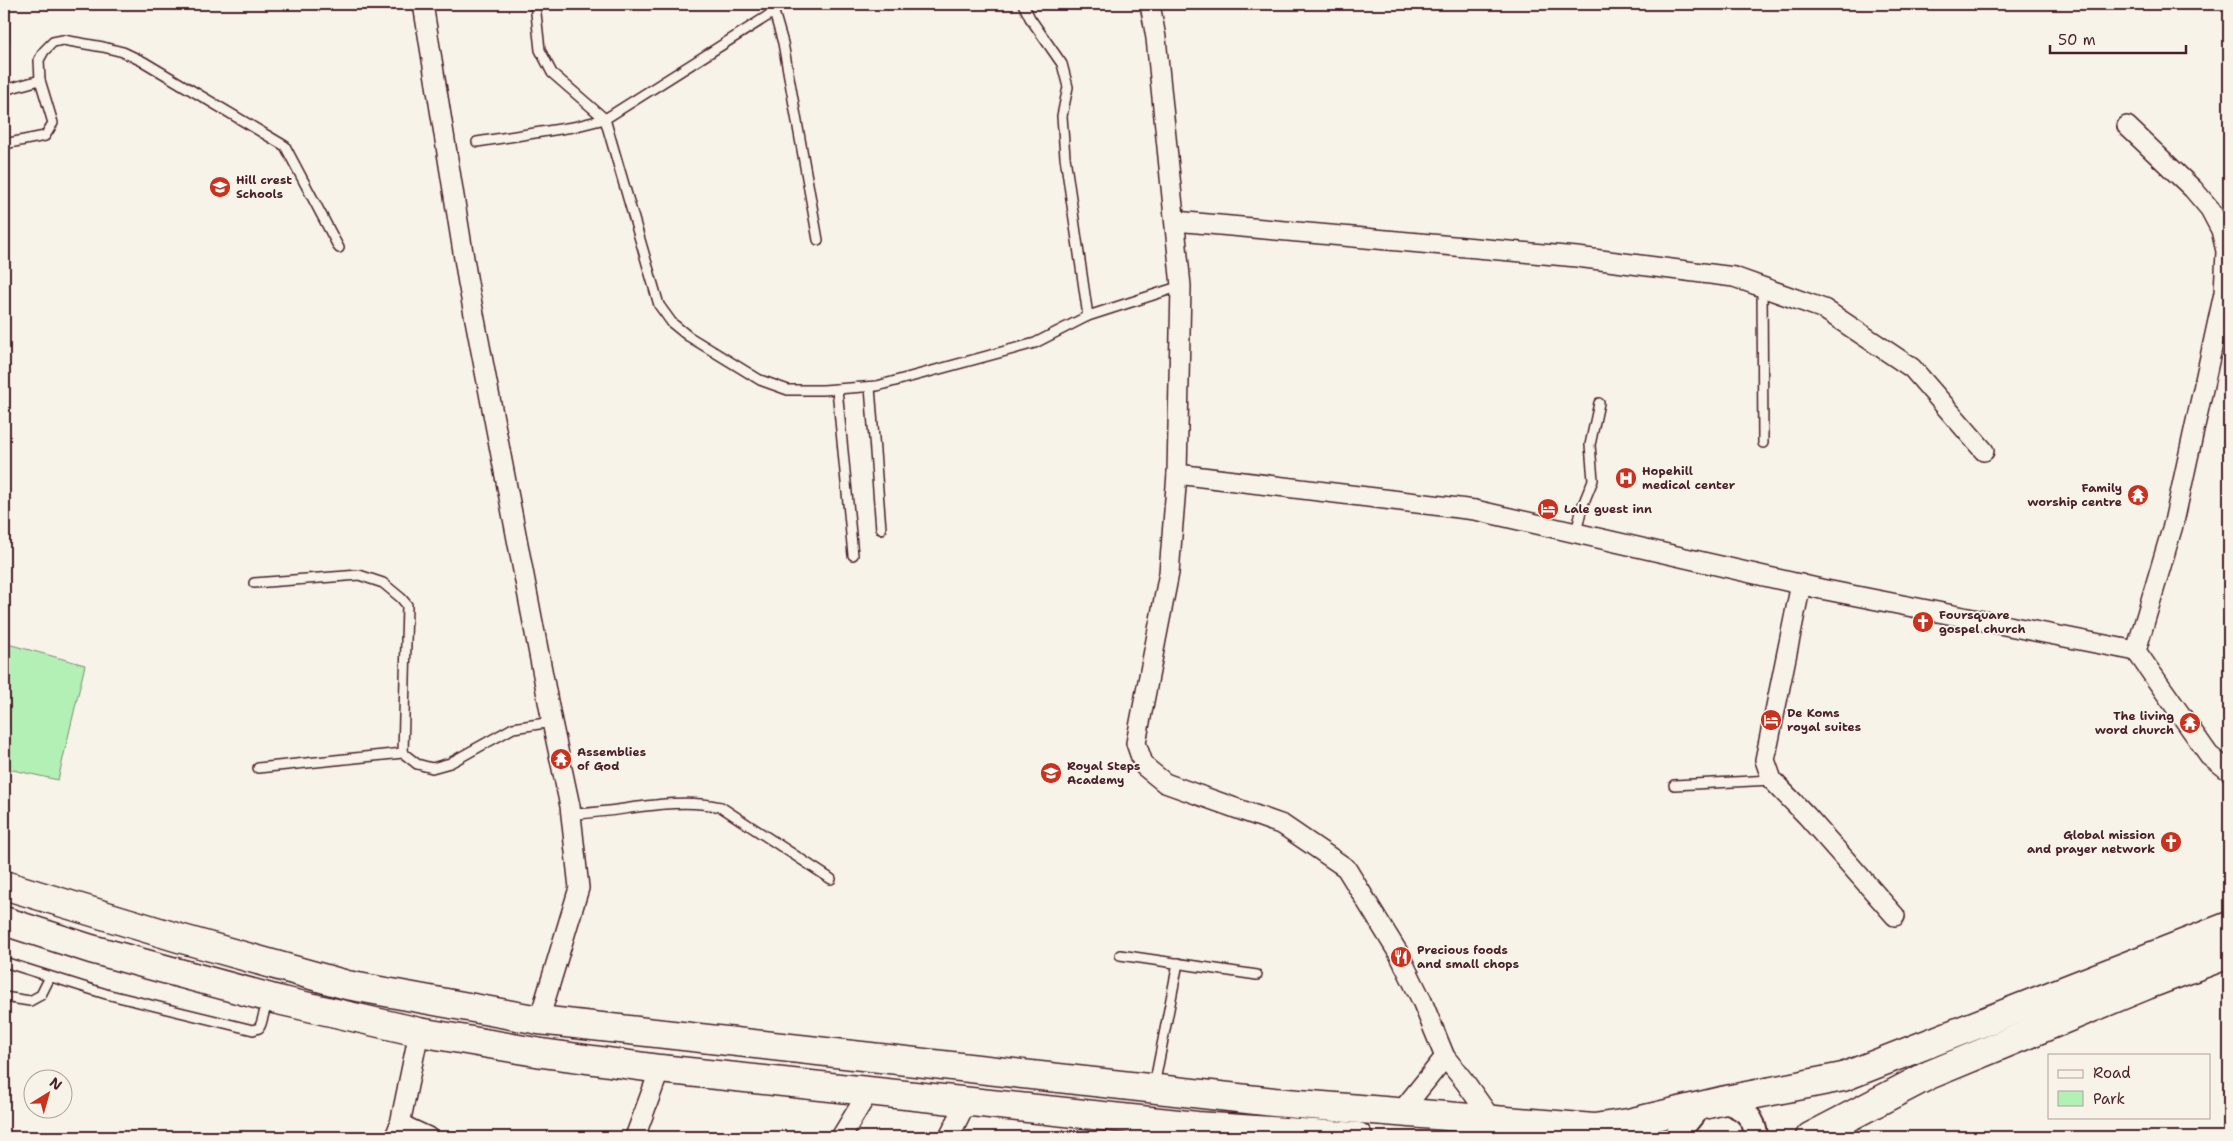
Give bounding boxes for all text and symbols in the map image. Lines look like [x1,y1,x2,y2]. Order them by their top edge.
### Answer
scale bar [2050,22,2187,54]
text: 50 m [2058,30,2096,50]
place label: Hill crest Schools [236,172,292,202]
school or university icon: Hill crest Schools [208,175,232,199]
place label: Hopehill medical center [1642,463,1736,493]
hospital icon: Hopehill medical center [1614,466,1638,490]
place label: Family worship centre [2028,480,2122,510]
temple icon: Family worship centre [2126,483,2150,507]
hotel icon: Lale guest inn [1536,497,1560,521]
place label: Lale guest inn [1564,501,1652,517]
place label: Foursquare gospel church [1939,607,2025,637]
church icon: Foursquare gospel church [1911,610,1935,634]
place label: De Koms royal suites [1787,705,1861,735]
hotel icon: De Koms royal suites [1759,708,1783,732]
place label: The living word church [2095,708,2174,738]
temple icon: The living word church [2178,711,2202,735]
place label: Assemblies of God [577,744,646,774]
temple icon: Assemblies of God [549,747,573,771]
place label: Royal Steps Academy [1067,758,1140,788]
school or university icon: Royal Steps Academy [1039,761,1063,785]
place label: Global mission and prayer network [2027,827,2155,857]
church icon: Global mission and prayer network [2159,830,2183,854]
place label: Precious foods and small chops [1417,942,1519,972]
restaurant icon: Precious foods and small chops [1389,945,1413,969]
legend [2048,1054,2210,1118]
text: Road [2093,1063,2131,1083]
north arrow [22,1068,72,1118]
text: N [46,1073,66,1094]
text: Park [2093,1089,2125,1109]

